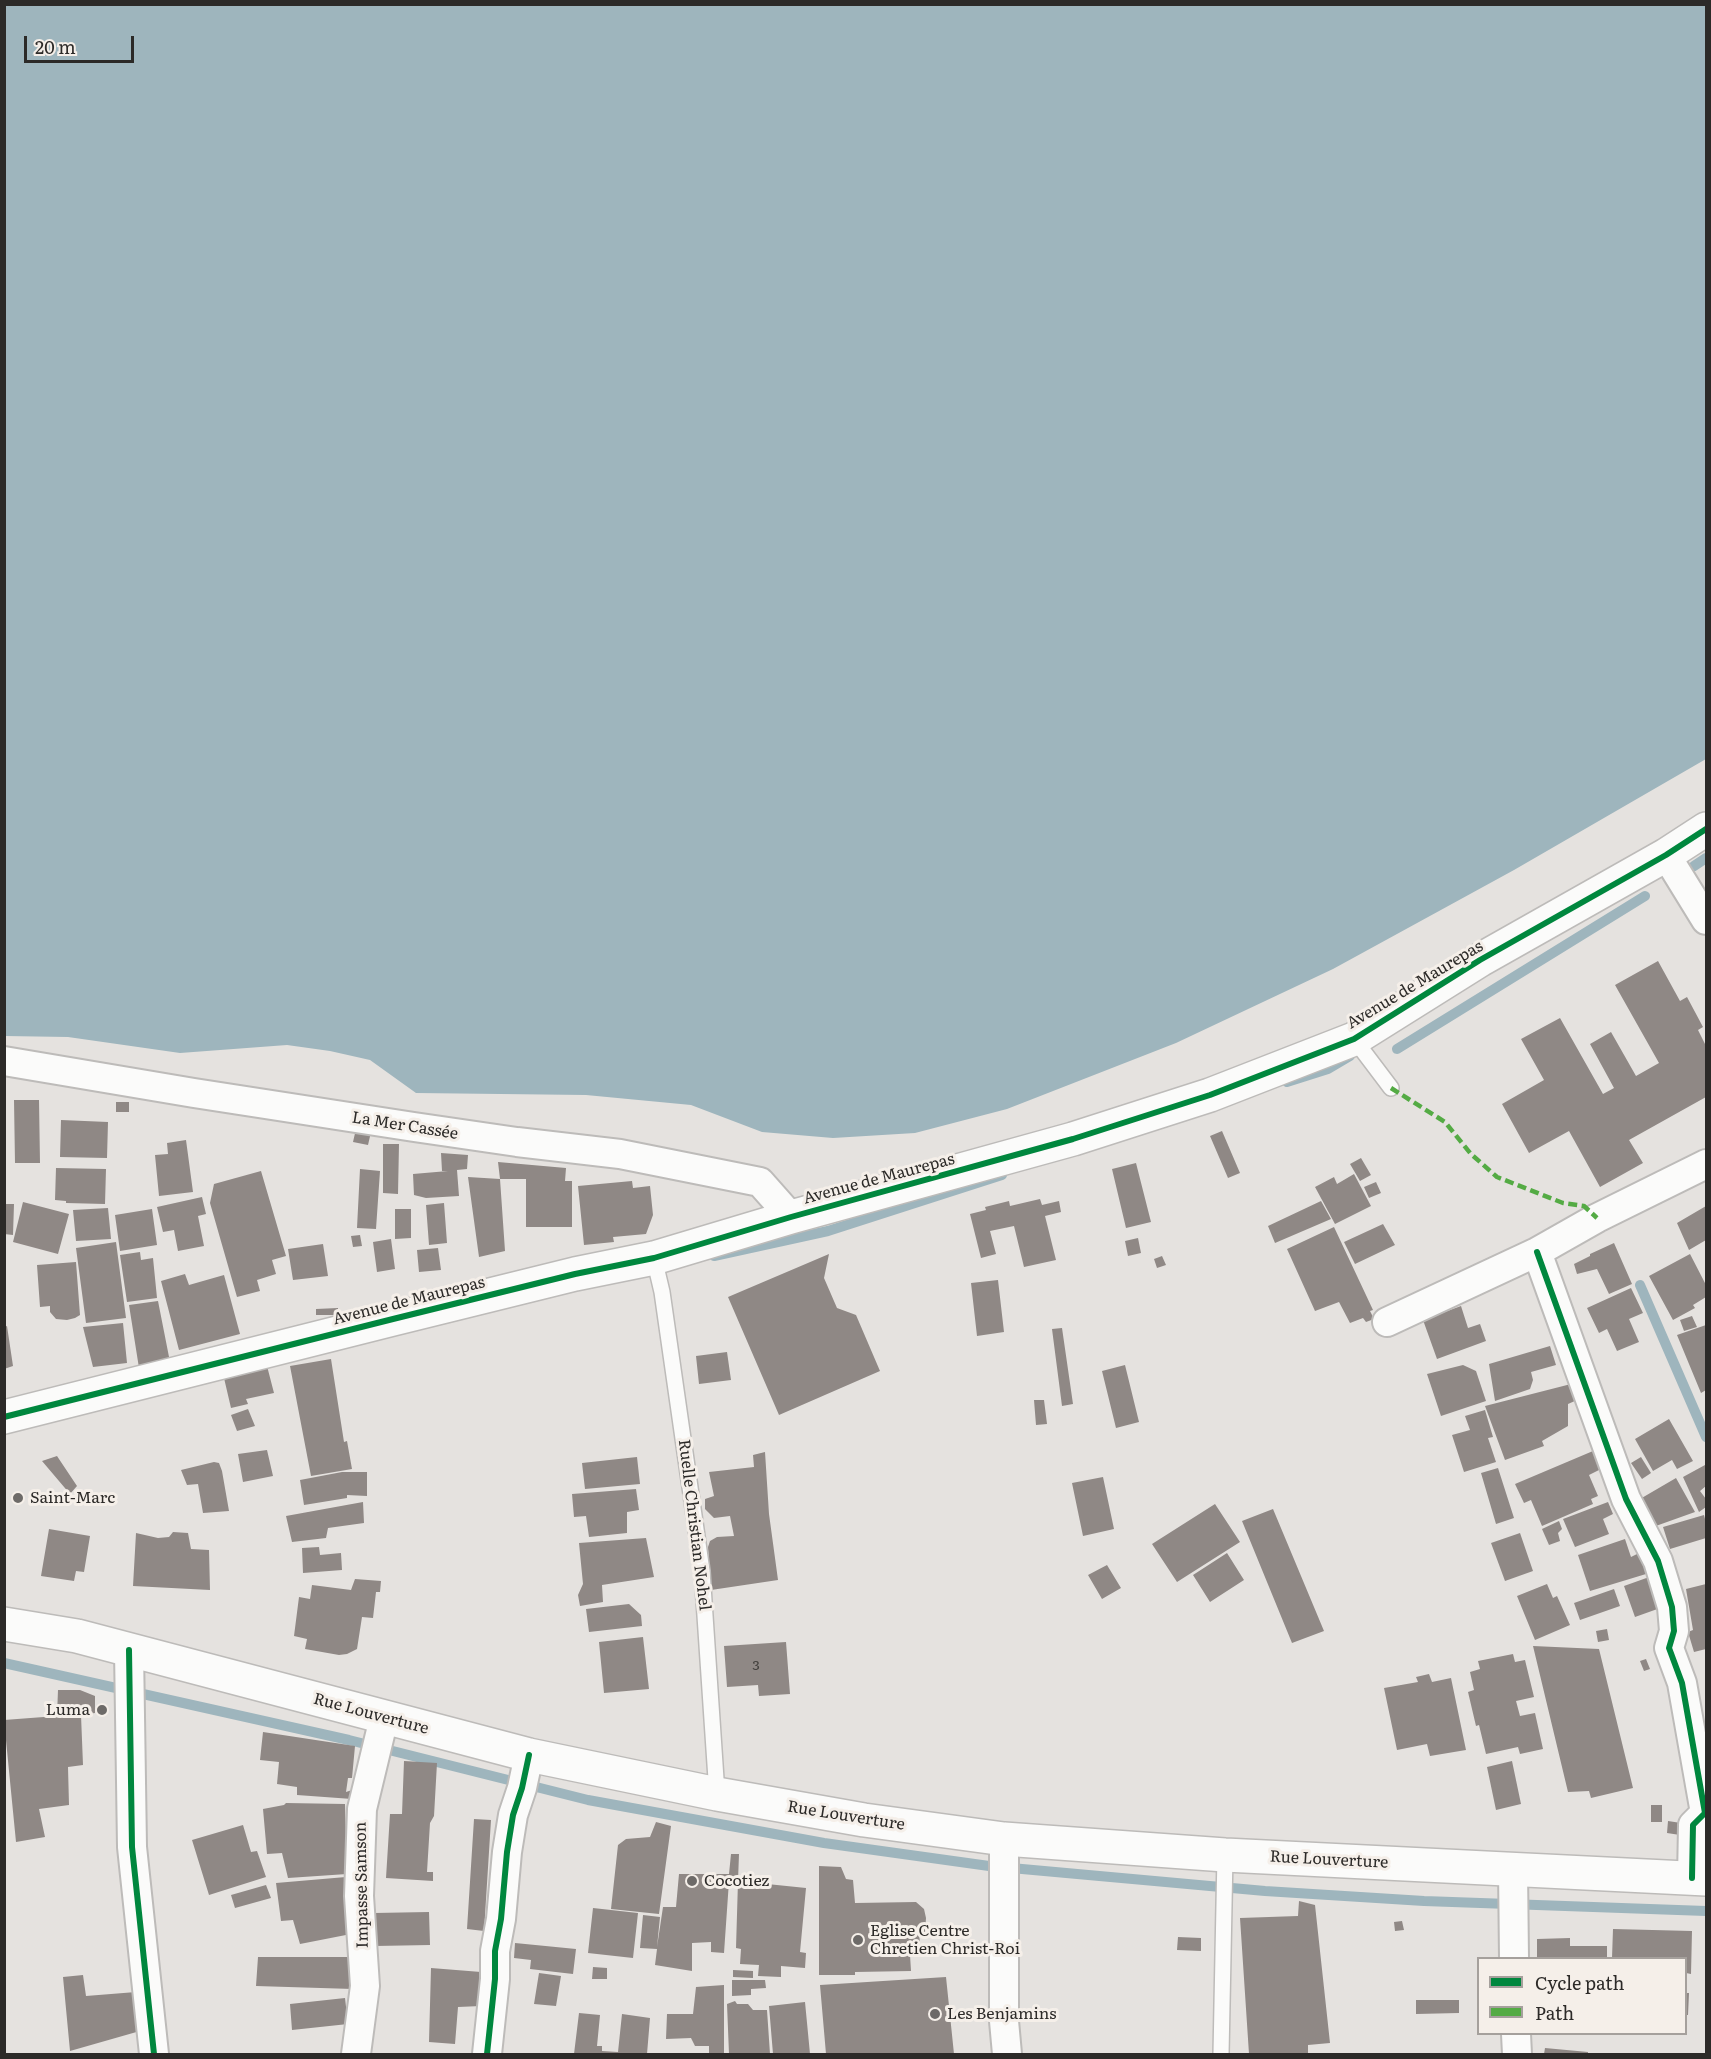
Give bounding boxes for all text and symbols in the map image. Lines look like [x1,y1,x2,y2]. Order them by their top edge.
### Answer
scale bar [27,24,136,62]
text: 20 m [35,33,76,60]
street label: Avenue de Maurepas [1343,937,1487,1033]
street label: La Mer Cassée [351,1108,459,1144]
street label: Avenue de Maurepas [801,1150,957,1208]
street label: Avenue de Maurepas [331,1273,487,1329]
street label: Ruelle Christian Nohel [674,1438,714,1612]
place label: Saint-Marc [30,1488,115,1508]
marker: Saint-Marc [11,1491,25,1505]
house number: 3 [752,1658,760,1674]
street label: Rue Louverture [311,1689,431,1739]
place label: Luma [46,1700,90,1720]
marker: Luma [95,1703,109,1717]
street label: Rue Louverture [786,1797,906,1835]
street label: Impasse Samson [351,1822,373,1948]
street label: Rue Louverture [1269,1847,1389,1873]
place label: Cocotiez [704,1871,769,1891]
marker: Cocotiez [685,1874,699,1888]
place label: Eglise Centre Chretien Christ-Roi [870,1921,1020,1959]
marker: Eglise Centre Chretien Christ-Roi [851,1933,865,1947]
legend [1477,1957,1687,2035]
text: Cycle path [1535,1969,1624,1996]
text: Path [1535,1999,1574,2026]
place label: Les Benjamins [947,2004,1056,2024]
marker: Les Benjamins [928,2007,942,2021]

